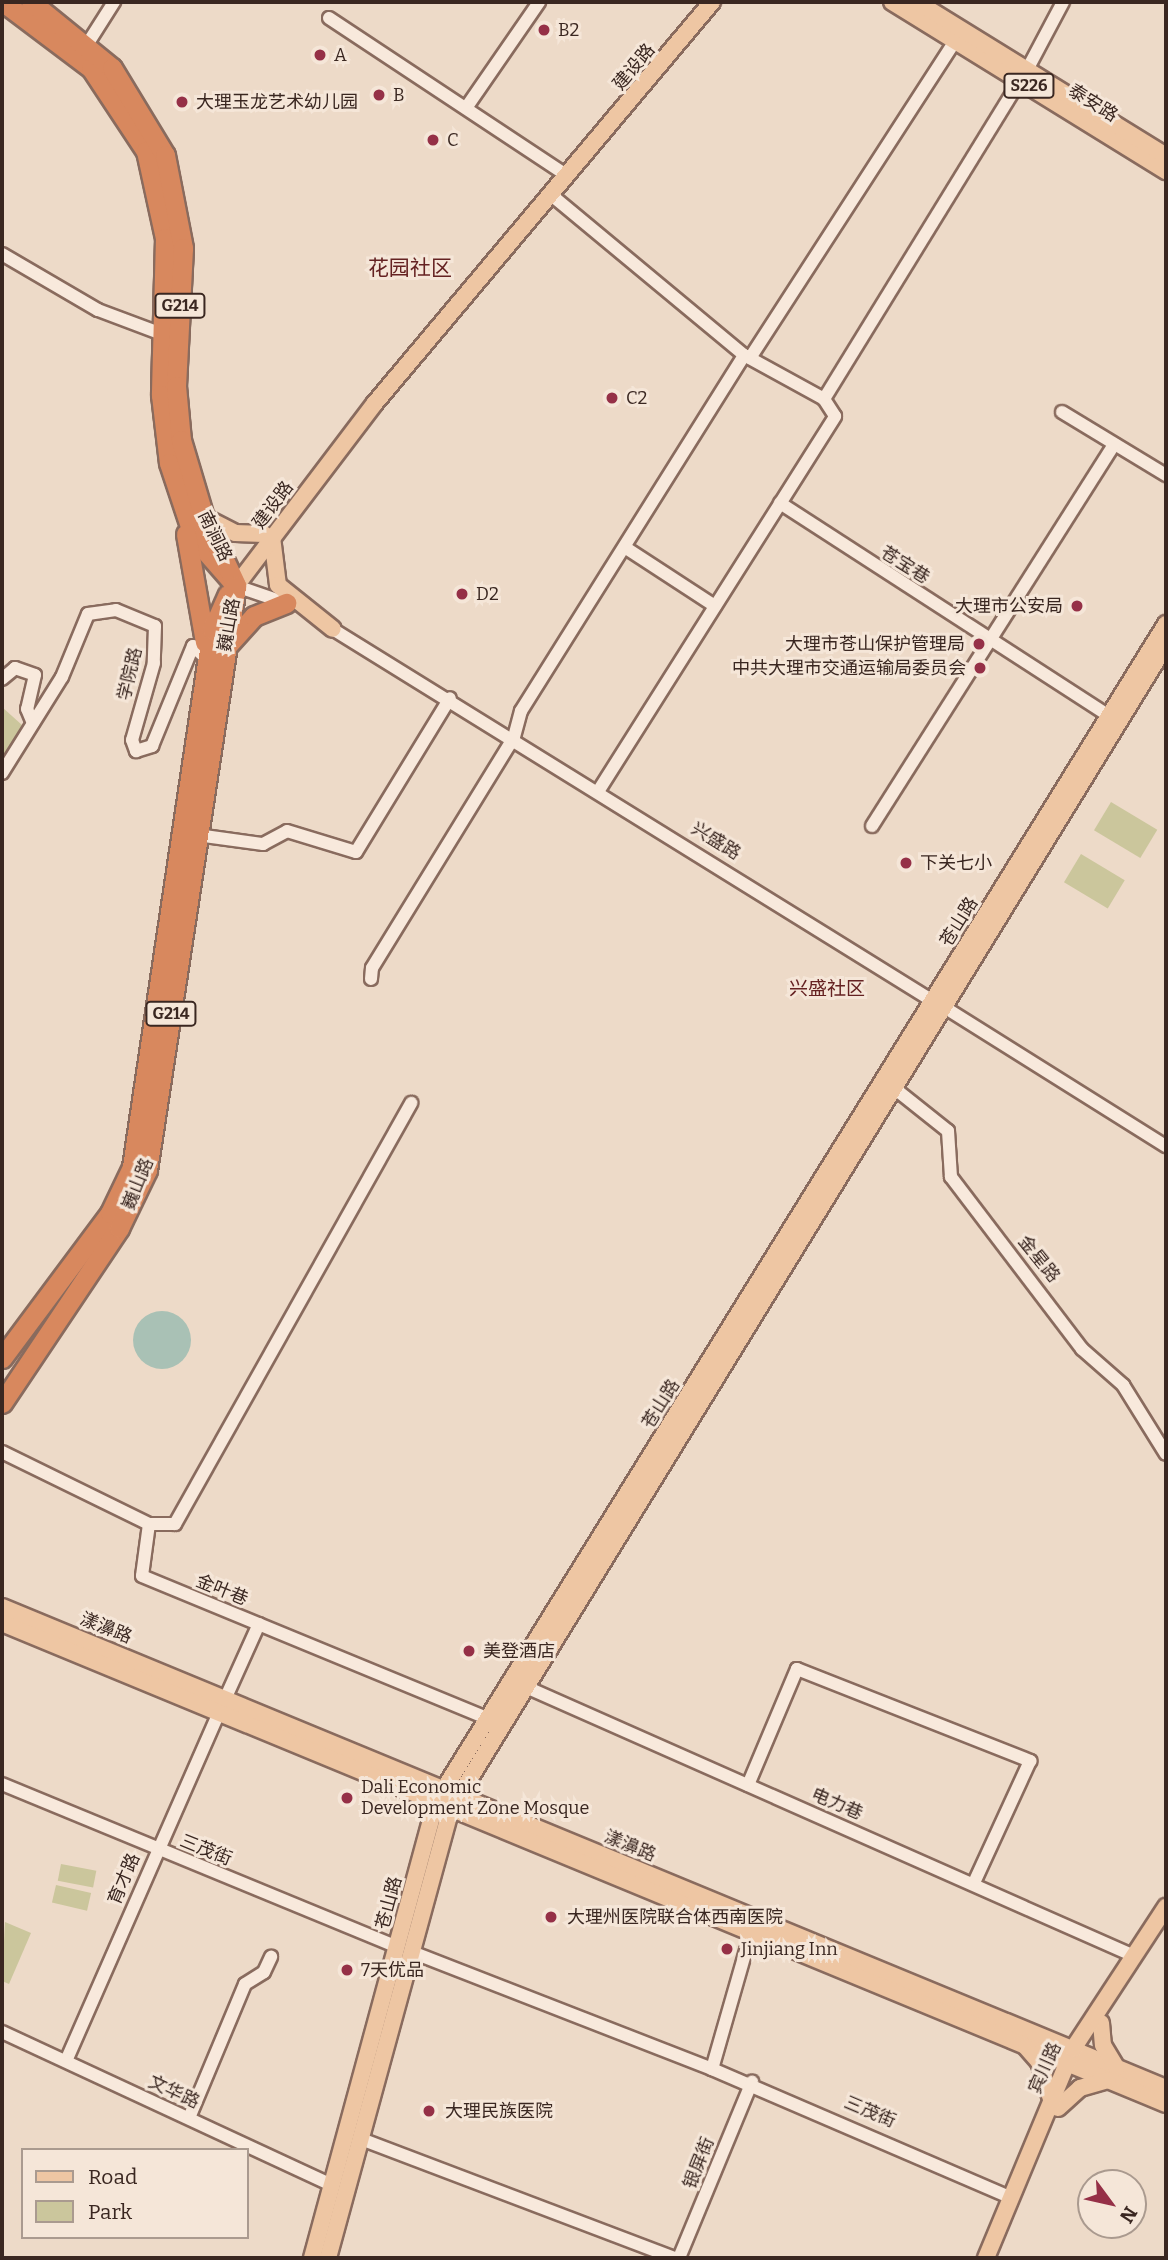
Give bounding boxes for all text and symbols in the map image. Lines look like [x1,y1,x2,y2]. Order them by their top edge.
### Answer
place label: B2 [558,19,579,41]
marker: B2 [536,22,552,38]
street label: 建设路 [608,39,660,95]
place label: A [334,44,347,66]
marker: A [312,47,328,63]
road number: S226 [1003,74,1055,99]
street label: 泰安路 [1064,80,1122,126]
place label: B [393,84,405,106]
marker: B [371,87,387,103]
place label: 大理玉龙艺术幼儿园 [196,91,358,113]
marker: 大理玉龙艺术幼儿园 [174,94,190,110]
place label: C [447,129,459,151]
marker: C [425,132,441,148]
district label: 花园社区 [368,255,452,281]
road number: G214 [154,294,206,318]
place label: C2 [626,387,647,409]
marker: C2 [604,390,620,406]
street label: 建设路 [248,477,298,533]
street label: 南涧路 [193,507,237,565]
street label: 苍宝巷 [876,542,934,588]
place label: D2 [476,583,499,605]
marker: D2 [454,586,470,602]
place label: 大理市公安局 [955,595,1063,617]
street label: 巍山路 [214,597,244,653]
marker: 大理市公安局 [1069,598,1085,614]
place label: 大理市苍山保护管理局 [785,633,965,655]
marker: 大理市苍山保护管理局 [971,636,987,652]
street label: 学院路 [113,645,147,703]
place label: 中共大理市交通运输局委员会 [732,657,966,679]
marker: 中共大理市交通运输局委员会 [972,660,988,676]
street label: 兴盛路 [687,818,745,864]
place label: 下关七小 [920,852,992,874]
marker: 下关七小 [898,855,914,871]
street label: 苍山路 [936,893,982,951]
district label: 兴盛社区 [789,978,865,1000]
road number: G214 [145,1002,197,1026]
street label: 巍山路 [118,1155,158,1213]
street label: 金星路 [1014,1231,1064,1287]
street label: 苍山路 [638,1375,684,1433]
street label: 金叶巷 [193,1570,251,1610]
street label: 漾濞路 [77,1608,135,1648]
place label: 美登酒店 [483,1640,555,1662]
marker: 美登酒店 [461,1643,477,1659]
place label: Dali Economic Development Zone Mosque [361,1777,589,1820]
street label: 电力巷 [808,1784,866,1824]
marker: Dali Economic Development Zone Mosque [339,1790,355,1806]
street label: 漾濞路 [601,1826,659,1866]
street label: 三茂街 [177,1830,235,1870]
street label: 育才路 [104,1850,144,1908]
street label: 苍山路 [372,1874,406,1932]
place label: 大理州医院联合体西南医院 [567,1906,783,1928]
marker: 大理州医院联合体西南医院 [541,1907,561,1927]
place label: Jinjiang Inn [741,1938,838,1960]
marker: Jinjiang Inn [719,1941,735,1957]
place label: 7天优品 [361,1959,424,1981]
marker: 7天优品 [339,1962,355,1978]
street label: 宾川路 [1024,2039,1066,2097]
street label: 文华路 [145,2071,203,2113]
street label: 三茂街 [841,2092,899,2132]
place label: 大理民族医院 [445,2100,553,2122]
marker: 大理民族医院 [419,2101,439,2121]
street label: 银屏街 [679,2134,719,2192]
legend [21,2148,248,2239]
text: Road [88,2164,137,2190]
north arrow [1077,2169,1147,2239]
text: Park [88,2199,132,2225]
text: N [1115,2202,1142,2227]

